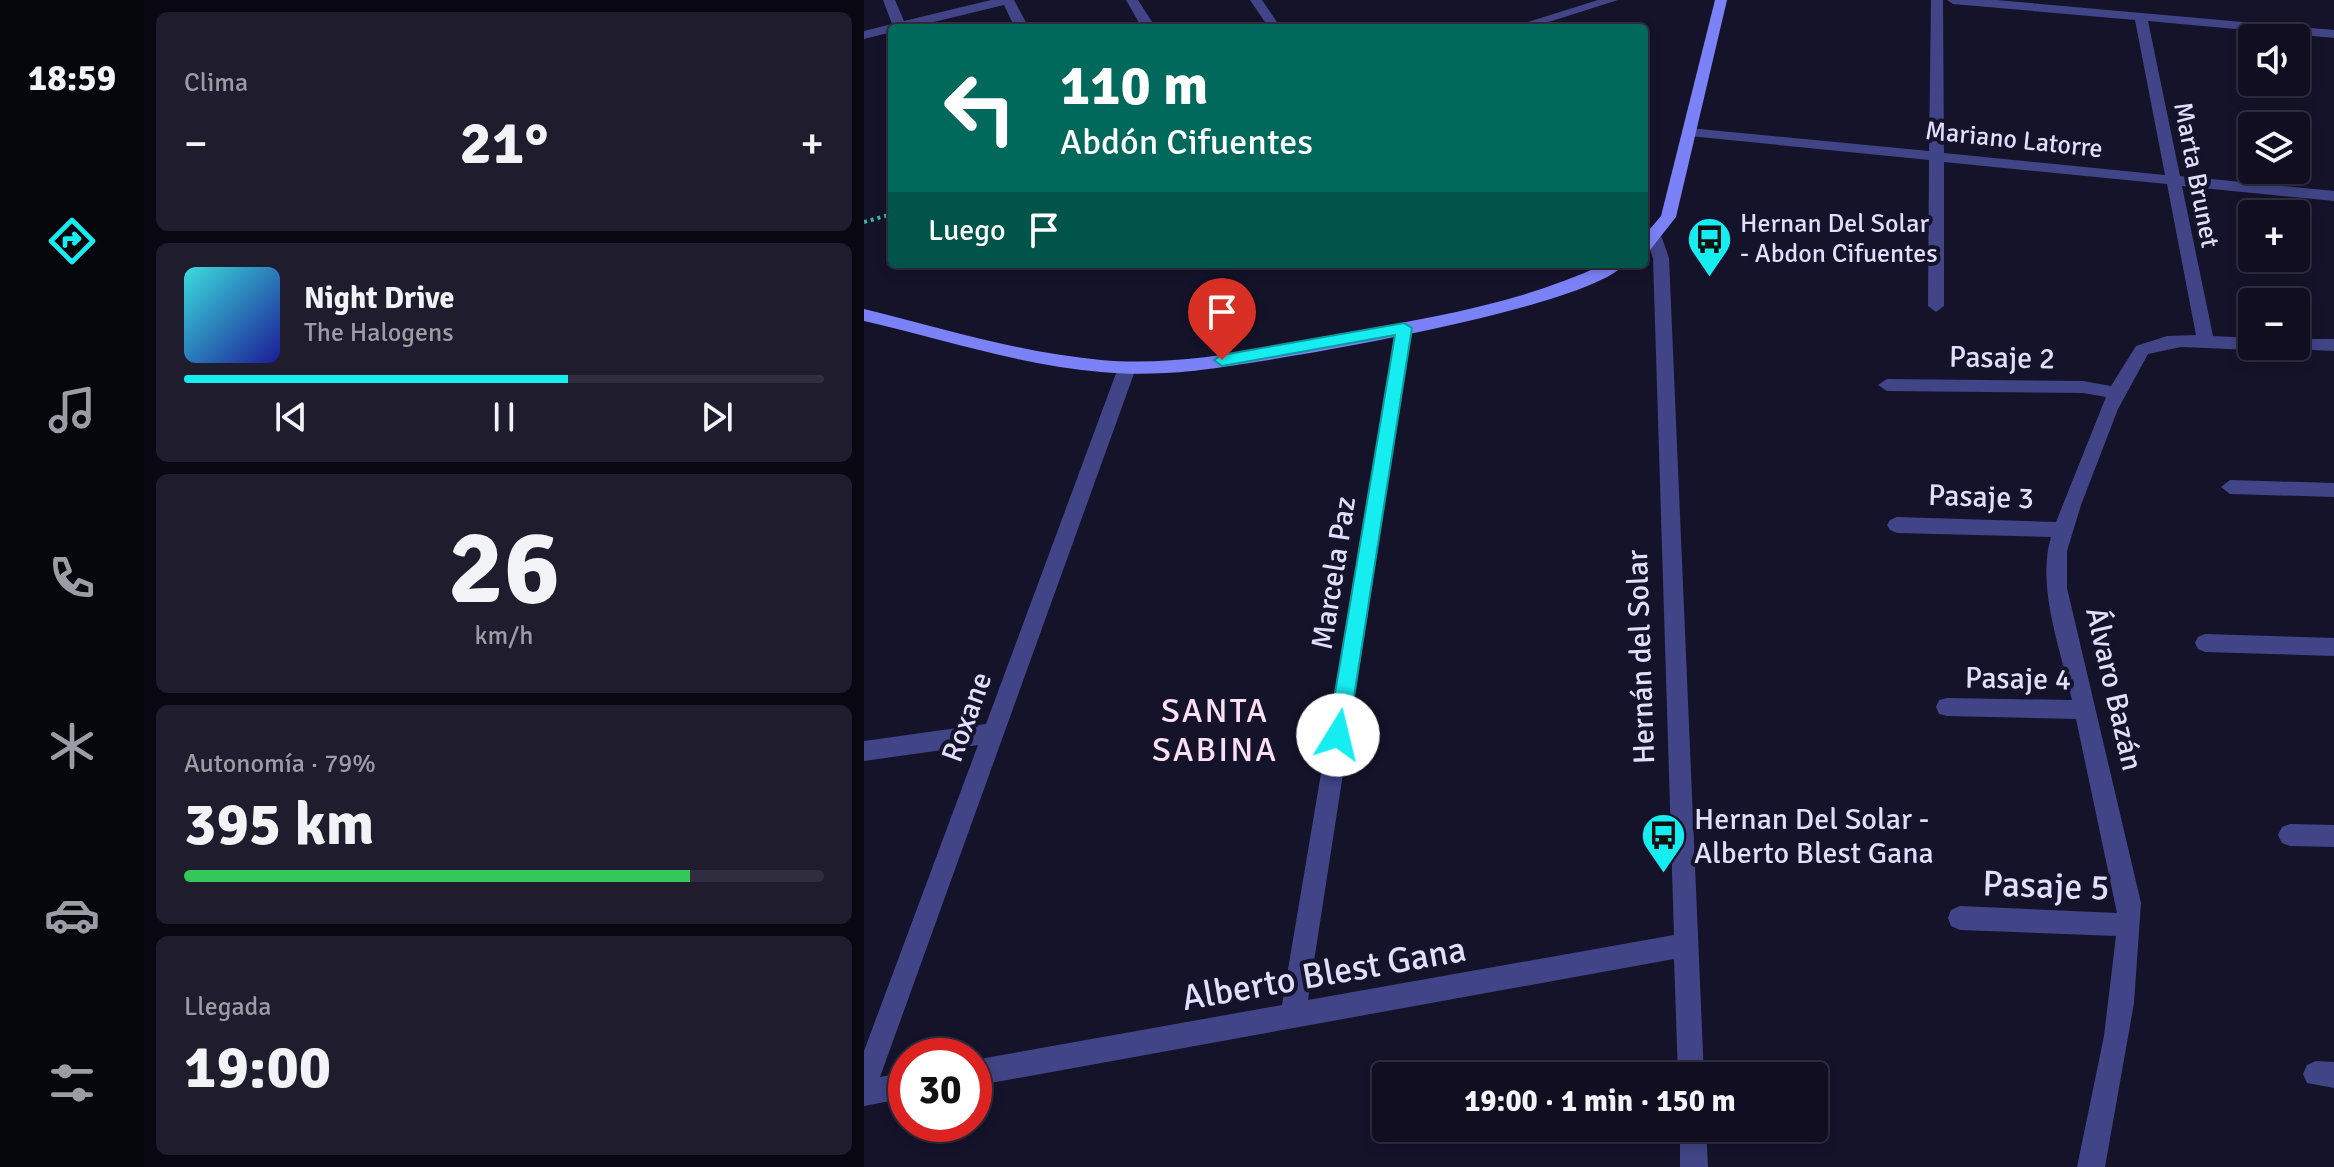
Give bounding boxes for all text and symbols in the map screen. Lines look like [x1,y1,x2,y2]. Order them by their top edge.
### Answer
map controls [2238,24,2310,360]
button: sound [2238,24,2310,96]
text: 110 m [1060,51,1208,120]
text: 18:59 [28,56,116,101]
icon: left [928,56,1032,160]
text: Clima [184,67,248,99]
street label: Marta Brunet [2166,99,2226,251]
text: 21° [460,107,548,181]
button: layers [2238,112,2310,184]
street label: Mariano Latorre [1924,115,2104,165]
text: − [184,117,208,171]
text: + [800,117,824,171]
text: Abdón Cifuentes [1060,120,1313,165]
button: + [2238,200,2310,272]
icon: arrive [1022,208,1066,252]
place label: Hernan Del Solar - Abdon Cifuentes [1740,208,1938,270]
text: Luego [928,212,1006,249]
icon: directions [44,213,100,269]
bus stop icon: Hernan Del Solar - Abdon Cifuentes [1685,215,1733,278]
pin [1188,278,1256,360]
text: Night Drive [304,280,454,317]
button: − [2238,288,2310,360]
icon: arrive [1200,290,1244,334]
text: The Halogens [304,317,454,349]
street label: Pasaje 2 [1949,339,2055,377]
icon: music [44,382,100,438]
icon: previous [269,395,313,439]
icon: pause [482,395,526,439]
icon: next [695,395,739,439]
street label: Pasaje 3 [1927,477,2035,517]
street label: Marcela Paz [1304,494,1364,652]
text: 26 [448,504,560,632]
street label: Hernán del Solar [1619,549,1663,765]
icon: phone [44,550,100,606]
street label: Álvaro Bazán [2077,604,2151,774]
text: km/h [475,620,533,652]
street label: Pasaje 4 [1965,660,2071,698]
street label: Roxane [934,667,1000,767]
district label: SANTA SABINA [1152,690,1278,771]
position arrow [1296,693,1380,777]
icon: climate [44,718,100,774]
text: Autonomía · 79% [184,748,376,780]
text: 395 km [184,788,374,862]
place label: Hernan Del Solar - Alberto Blest Gana [1694,801,1934,872]
bus stop icon: Hernan Del Solar - Alberto Blest Gana [1639,812,1687,875]
street label: Pasaje 5 [1982,861,2110,911]
icon: car [44,887,100,943]
street label: Alberto Blest Gana [1178,927,1470,1021]
text: Llegada [184,991,271,1023]
text: 19:00 [184,1031,331,1105]
speed limit sign: 30 [888,1038,992,1142]
icon: filters [44,1055,100,1111]
text: 19:00 · 1 min · 150 m [1464,1083,1736,1120]

